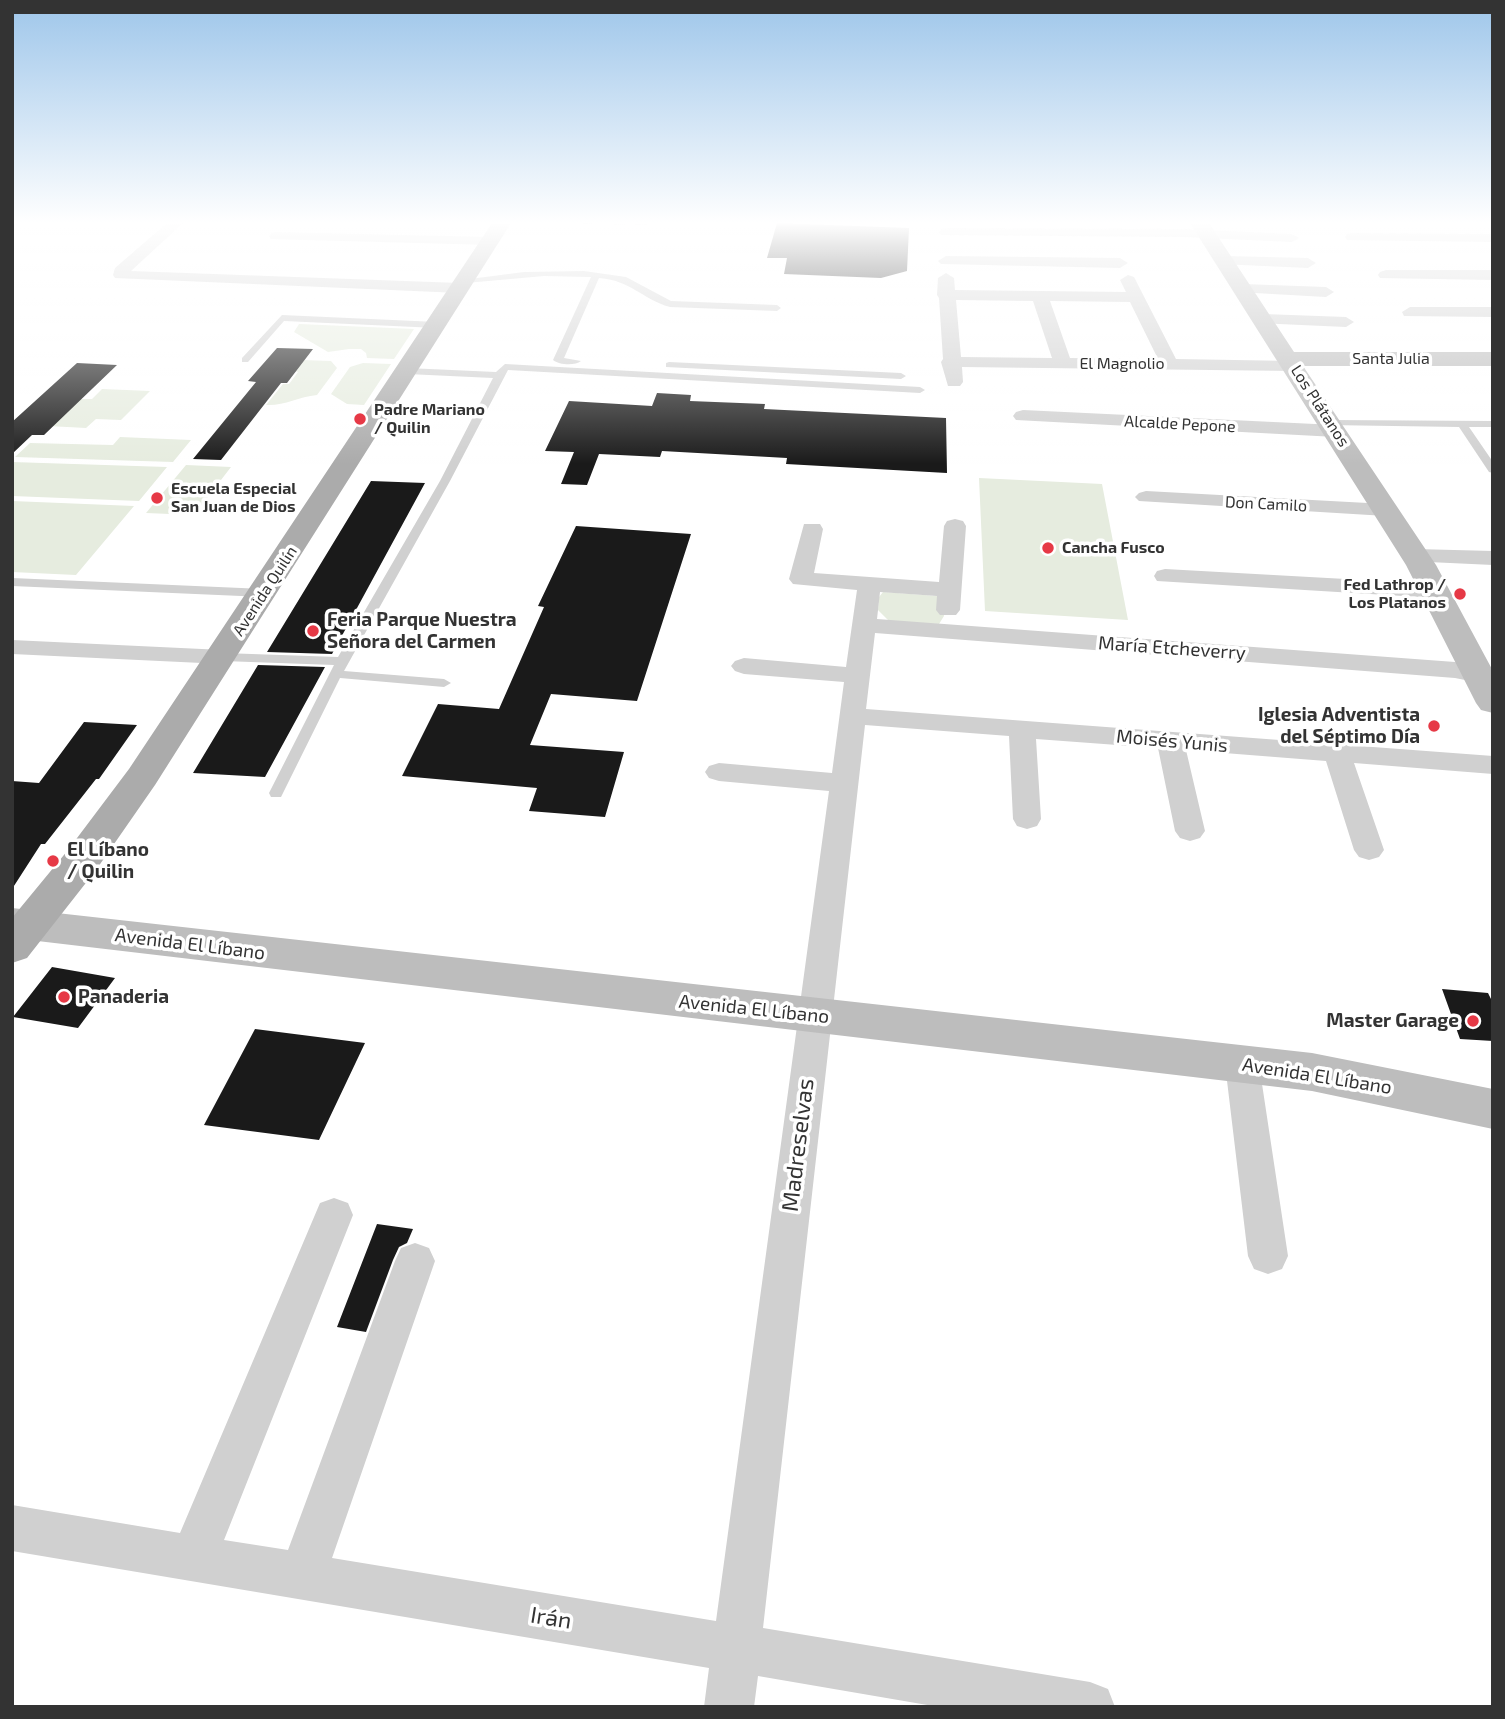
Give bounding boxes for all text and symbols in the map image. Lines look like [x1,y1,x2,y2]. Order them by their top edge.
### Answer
street label: Santa Julia [1352,349,1430,369]
street label: El Magnolio [1079,354,1165,374]
street label: Los Plátanos [1287,362,1353,450]
place label: Padre Mariano / Quilin [374,400,485,438]
marker: Padre Mariano / Quilin [352,411,368,427]
street label: Alcalde Pepone [1124,411,1236,437]
place label: Escuela Especial San Juan de Dios [171,479,297,517]
marker: Escuela Especial San Juan de Dios [149,490,165,506]
street label: Don Camilo [1224,492,1308,516]
place label: Cancha Fusco [1062,538,1165,558]
marker: Cancha Fusco [1040,540,1056,556]
street label: Avenida Quilín [229,542,301,640]
place label: Fed Lathrop / Los Platanos [1343,575,1446,613]
marker: Fed Lathrop / Los Platanos [1452,586,1468,602]
place label: Feria Parque Nuestra Señora del Carmen [327,609,517,653]
marker: Feria Parque Nuestra Señora del Carmen [305,623,321,639]
street label: María Etcheverry [1097,631,1247,665]
place label: Iglesia Adventista del Séptimo Día [1258,704,1420,748]
marker: Iglesia Adventista del Séptimo Día [1426,718,1442,734]
street label: Moisés Yunis [1115,725,1229,757]
place label: El Líbano / Quilin [67,839,149,883]
marker: El Líbano / Quilin [45,853,61,869]
street label: Avenida El Líbano [114,923,266,965]
place label: Panaderia [78,986,169,1008]
marker: Panaderia [56,989,72,1005]
street label: Avenida El Líbano [678,990,830,1028]
place label: Master Garage [1326,1010,1459,1032]
marker: Master Garage [1465,1013,1481,1029]
street label: Avenida El Líbano [1241,1053,1393,1099]
street label: Madreselvas [776,1077,820,1213]
street label: Irán [528,1601,574,1635]

